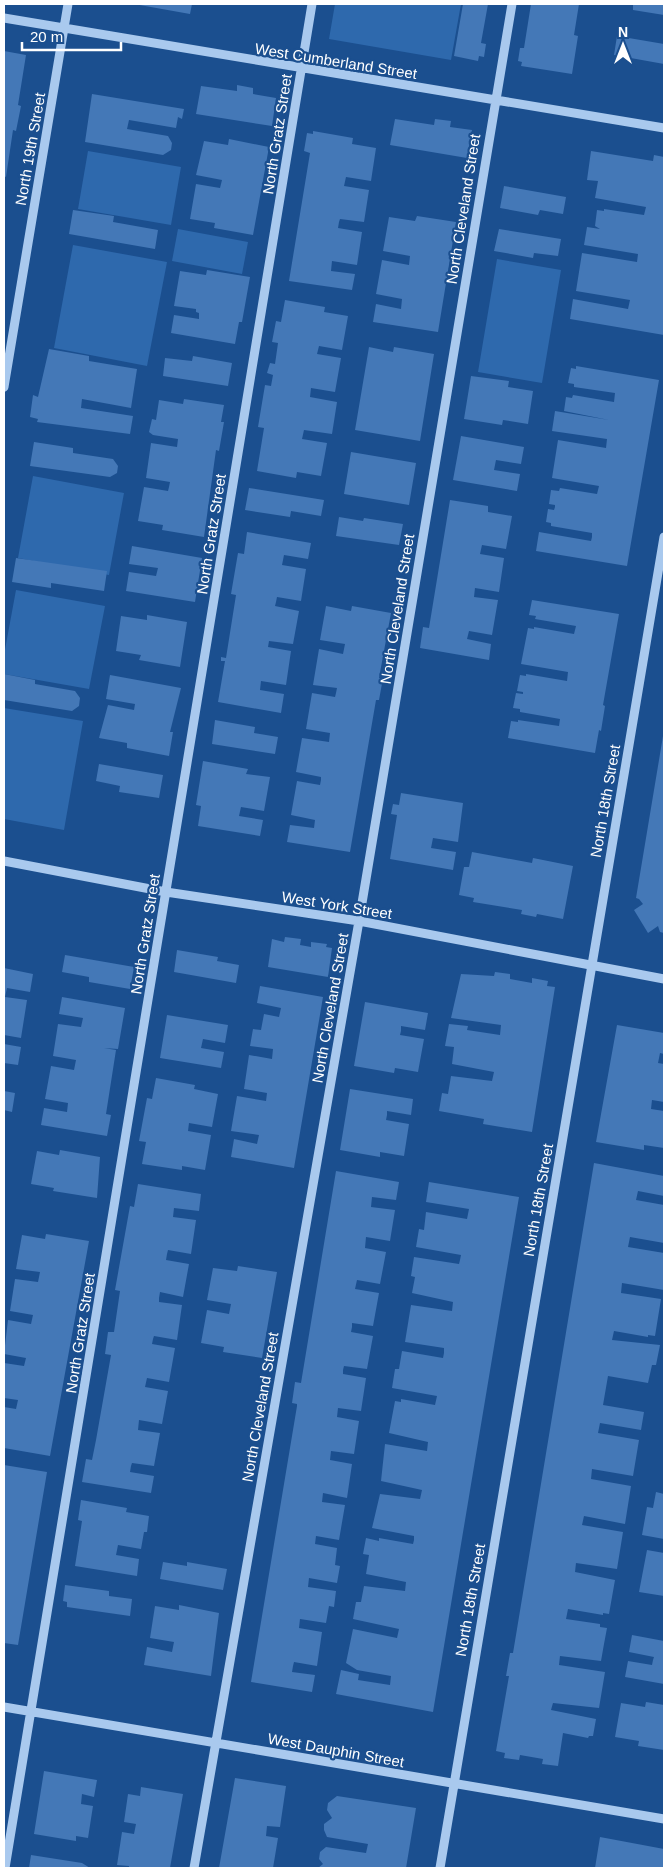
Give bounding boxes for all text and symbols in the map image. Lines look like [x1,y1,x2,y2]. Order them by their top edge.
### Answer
scale bar [22,20,121,52]
north arrow [598,20,648,70]
text: N [618,24,628,40]
text: 20 m [30,28,63,45]
street label: West Cumberland Street [254,40,419,82]
street label: North Gratz Street [259,72,295,195]
street label: North 19th Street [12,90,48,207]
street label: North Cleveland Street [443,132,483,285]
street label: North Gratz Street [193,472,229,595]
street label: North Cleveland Street [377,532,417,685]
street label: North 18th Street [587,742,623,859]
street label: North Gratz Street [127,872,163,995]
street label: West York Street [281,888,394,922]
street label: North Cleveland Street [308,931,352,1084]
street label: North 18th Street [520,1141,556,1258]
street label: North Gratz Street [62,1271,98,1394]
street label: North Cleveland Street [238,1330,282,1483]
street label: North 18th Street [452,1541,488,1658]
street label: West Dauphin Street [267,1730,406,1771]

